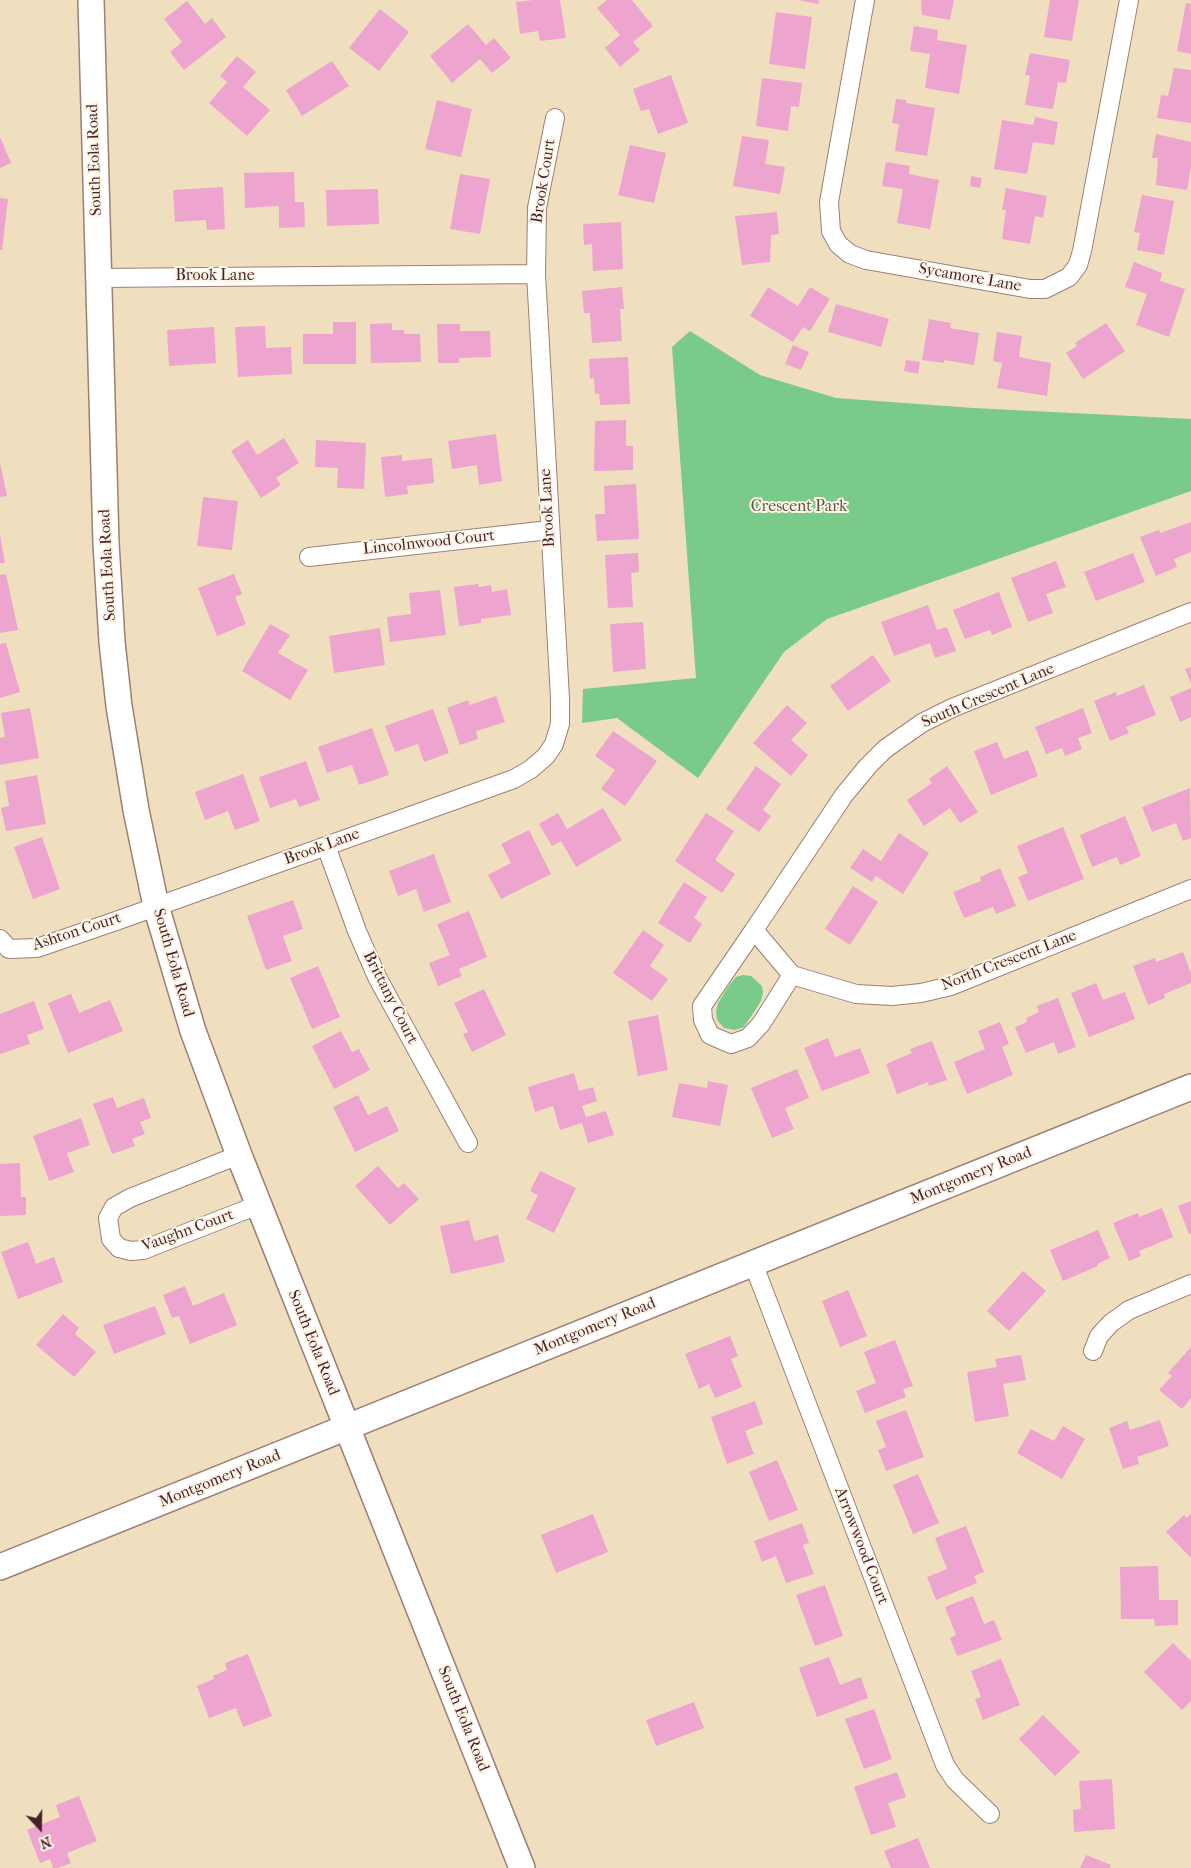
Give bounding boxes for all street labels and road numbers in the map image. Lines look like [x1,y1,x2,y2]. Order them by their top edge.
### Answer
street label: South Eola Road [83,104,107,216]
street label: Brook Court [528,137,560,225]
street label: Sycamore Lane [917,260,1023,296]
street label: Brook Lane [175,266,255,286]
street label: Brook Lane [536,468,560,548]
street label: South Eola Road [95,509,121,621]
street label: Lincolnwood Court [362,527,496,559]
street label: South Crescent Lane [919,659,1057,733]
street label: Brook Lane [282,824,362,870]
street label: South Eola Road [148,907,198,1019]
street label: Ashton Court [30,909,124,955]
street label: North Crescent Lane [939,926,1079,996]
street label: Brittany Court [358,948,422,1048]
street label: Montgomery Road [907,1143,1035,1209]
street label: Vaughn Court [139,1205,237,1257]
street label: South Eola Road [283,1287,343,1399]
street label: Montgomery Road [531,1294,659,1360]
street label: Montgomery Road [156,1446,284,1512]
street label: Arrowwood Court [830,1485,892,1607]
street label: South Eola Road [433,1663,493,1775]

